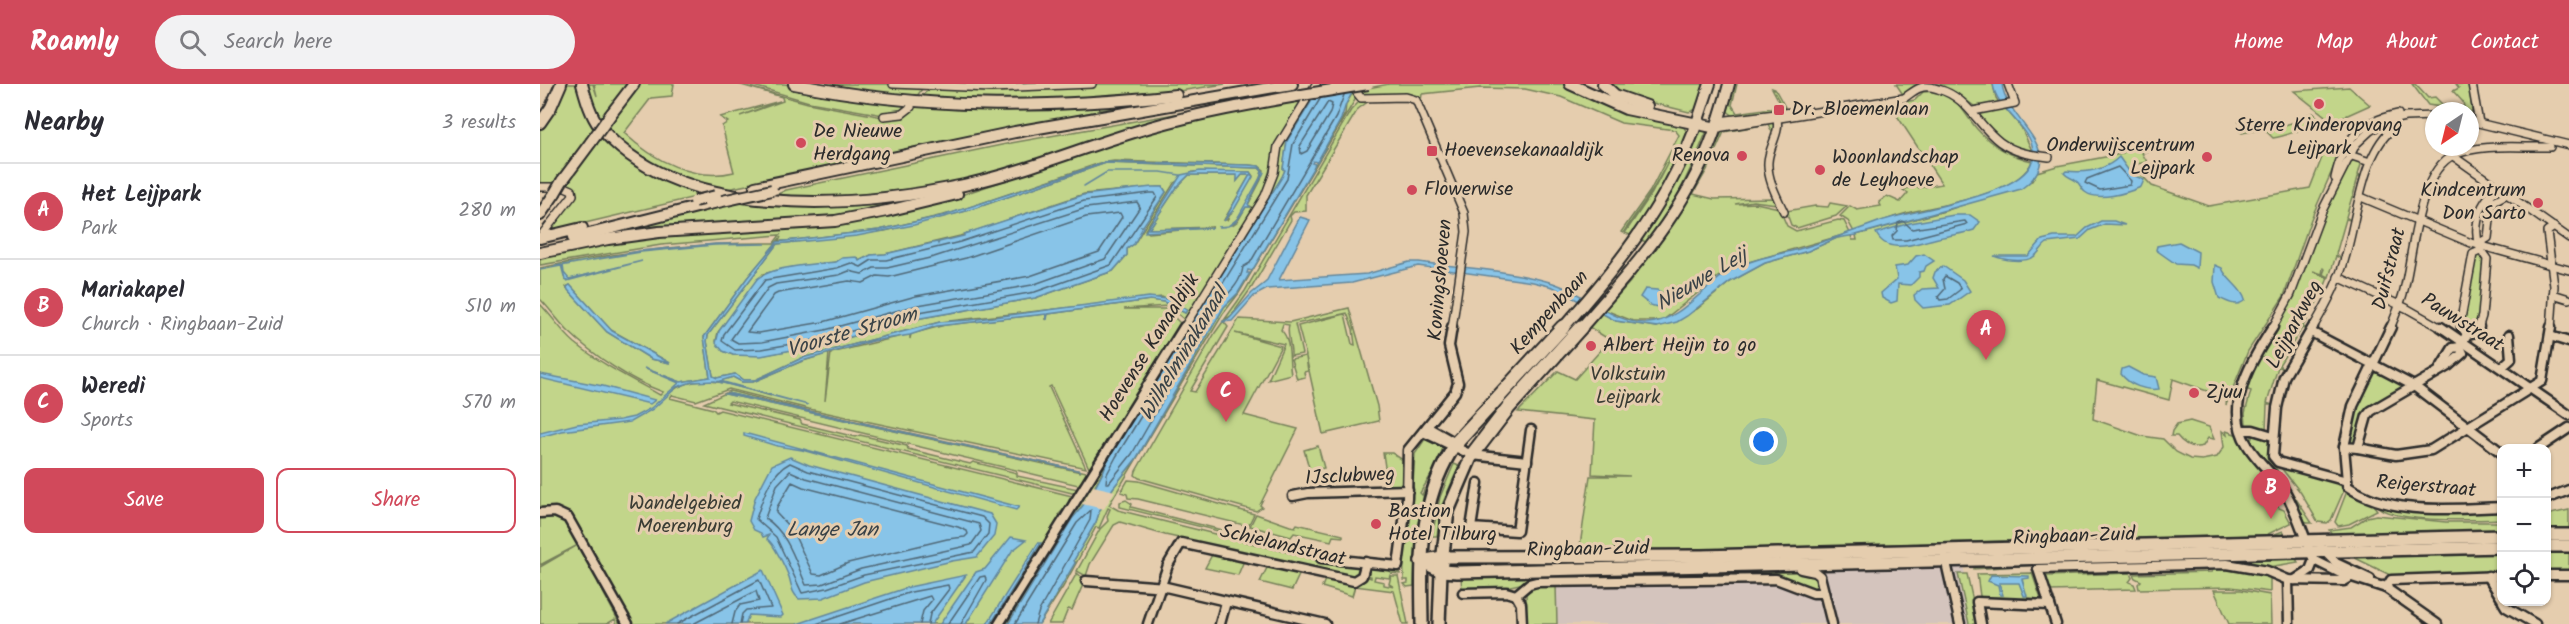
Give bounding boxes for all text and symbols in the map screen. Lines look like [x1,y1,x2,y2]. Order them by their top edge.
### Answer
search box [155,15,575,69]
text: Roamly [30,20,119,65]
text: Search here [224,25,332,60]
icon: search [176,26,209,59]
text: Home [2234,26,2283,59]
text: Map [2316,26,2353,59]
text: About [2386,26,2437,59]
text: Contact [2470,26,2539,59]
place label: Dr. Bloemenlaan [1791,94,1929,126]
marker: Sterre Kinderopvang Leijpark [2312,97,2326,111]
text: Nearby [24,102,104,144]
north arrow [2425,102,2479,156]
marker: Dr. Bloemenlaan [1772,103,1786,117]
text: 3 results [442,107,516,139]
place label: Sterre Kinderopvang Leijpark [2235,110,2403,165]
place label: De Nieuwe Herdgang [813,116,902,171]
place label: Onderwijscentrum Leijpark [2046,130,2196,185]
place label: Hoevensekanaaldijk [1444,135,1604,167]
marker: De Nieuwe Herdgang [794,136,808,150]
place label: Renova [1672,140,1730,172]
place label: Woonlandschap de Leyhoeve [1832,142,1959,197]
marker: Hoevensekanaaldijk [1425,144,1439,158]
marker: Renova [1735,149,1749,163]
marker: Onderwijscentrum Leijpark [2200,150,2214,164]
marker: Woonlandschap de Leyhoeve [1813,163,1827,177]
place label: Flowerwise [1424,174,1513,206]
place label: Kindcentrum Don Sarto [2420,175,2526,230]
text: Het Leijpark [81,178,201,213]
marker: Flowerwise [1405,183,1419,197]
text: A [37,195,50,227]
text: 280 m [458,195,516,227]
marker: Kindcentrum Don Sarto [2531,196,2545,210]
text: Park [81,213,117,245]
street label: Koningshoeven [1420,218,1462,342]
street label: Duifstraat [2364,224,2416,314]
water label: Nieuwe Leij [1650,237,1758,320]
street label: Kempenbaan [1503,263,1597,363]
street label: Hoevense Kanaaldijk [1091,267,1209,428]
text: Mariakapel [81,274,184,309]
street label: Leijparkweg [2258,275,2332,375]
water label: Wilhelminakanaal [1131,278,1239,427]
street label: Pauwstraat [2414,285,2510,361]
text: B [37,291,50,323]
text: 510 m [465,291,516,323]
water label: Voorste Stroom [783,298,923,367]
text: Church · Ringbaan-Zuid [81,309,283,341]
pin: A [1966,310,2006,360]
place label: Albert Heijn to go [1603,330,1756,362]
marker: Albert Heijn to go [1584,339,1598,353]
park label: Volkstuin Leijpark [1590,359,1666,414]
text: Weredi [81,370,145,405]
pin: C [1206,372,1246,422]
place label: Zjuu [2206,377,2243,409]
marker: Zjuu [2187,386,2201,400]
text: C [37,387,50,419]
text: 570 m [462,387,516,419]
text: Sports [81,405,133,437]
your location [1749,427,1778,456]
map controls [2497,444,2551,606]
button: + [2497,444,2551,498]
street label: IJsclubweg [1304,459,1396,495]
street label: Reigerstraat [2375,467,2477,507]
button: Save [24,468,264,533]
button: Share [276,468,516,533]
pin: B [2252,470,2290,519]
park label: Wandelgebied Moerenburg [629,488,742,543]
place label: Bastion Hotel Tilburg [1388,496,1497,551]
button: − [2497,498,2551,552]
water label: Lange Jan [786,514,879,547]
street label: Schielandstraat [1217,516,1349,576]
marker: Bastion Hotel Tilburg [1369,517,1383,531]
street label: Ringbaan-Zuid [2012,519,2137,555]
street label: Ringbaan-Zuid [1526,533,1651,567]
button: locate [2497,552,2551,606]

